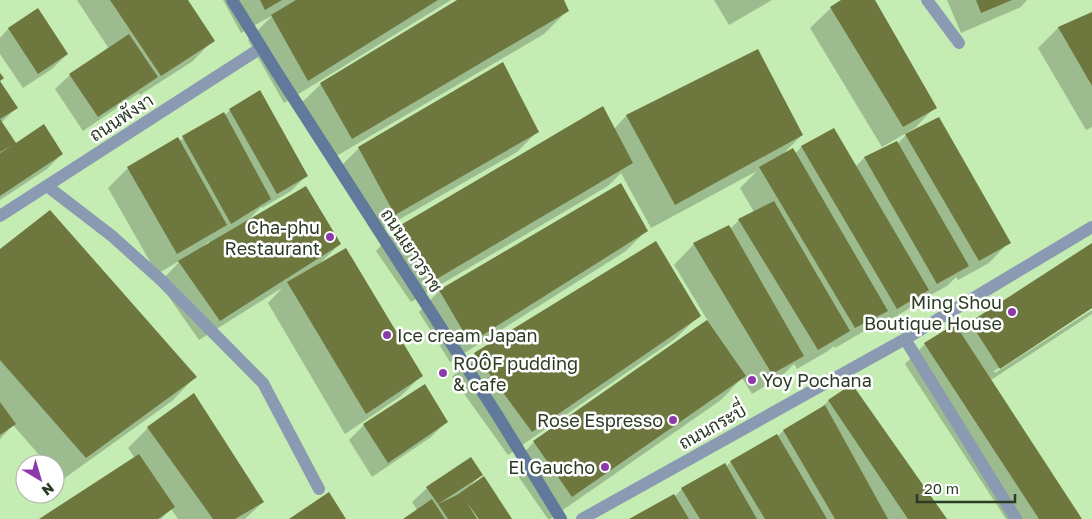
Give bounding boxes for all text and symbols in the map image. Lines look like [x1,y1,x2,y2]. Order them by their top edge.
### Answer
street label: ถนนพังงา [85,88,157,146]
street label: ถนนเยาวราช [377,204,447,296]
place label: Cha-phu Restaurant [225,216,320,259]
marker: Cha-phu Restaurant [324,231,336,243]
place label: Ming Shou Boutique House [864,291,1002,334]
marker: Ming Shou Boutique House [1006,306,1018,318]
place label: Ice cream Japan [397,324,538,346]
marker: Ice cream Japan [381,329,393,341]
place label: ROÔF pudding & cafe [453,352,578,395]
marker: ROÔF pudding & cafe [437,367,449,379]
place label: Yoy Pochana [762,369,872,391]
marker: Yoy Pochana [746,374,758,386]
street label: ถนนกระบี่ [672,395,750,453]
place label: Rose Espresso [537,409,663,431]
marker: Rose Espresso [667,414,679,426]
north arrow [15,454,65,504]
place label: El Gaucho [508,456,595,478]
marker: El Gaucho [599,461,611,473]
scale bar [917,472,1014,504]
text: 20 m [924,479,959,497]
text: N [39,480,58,500]

